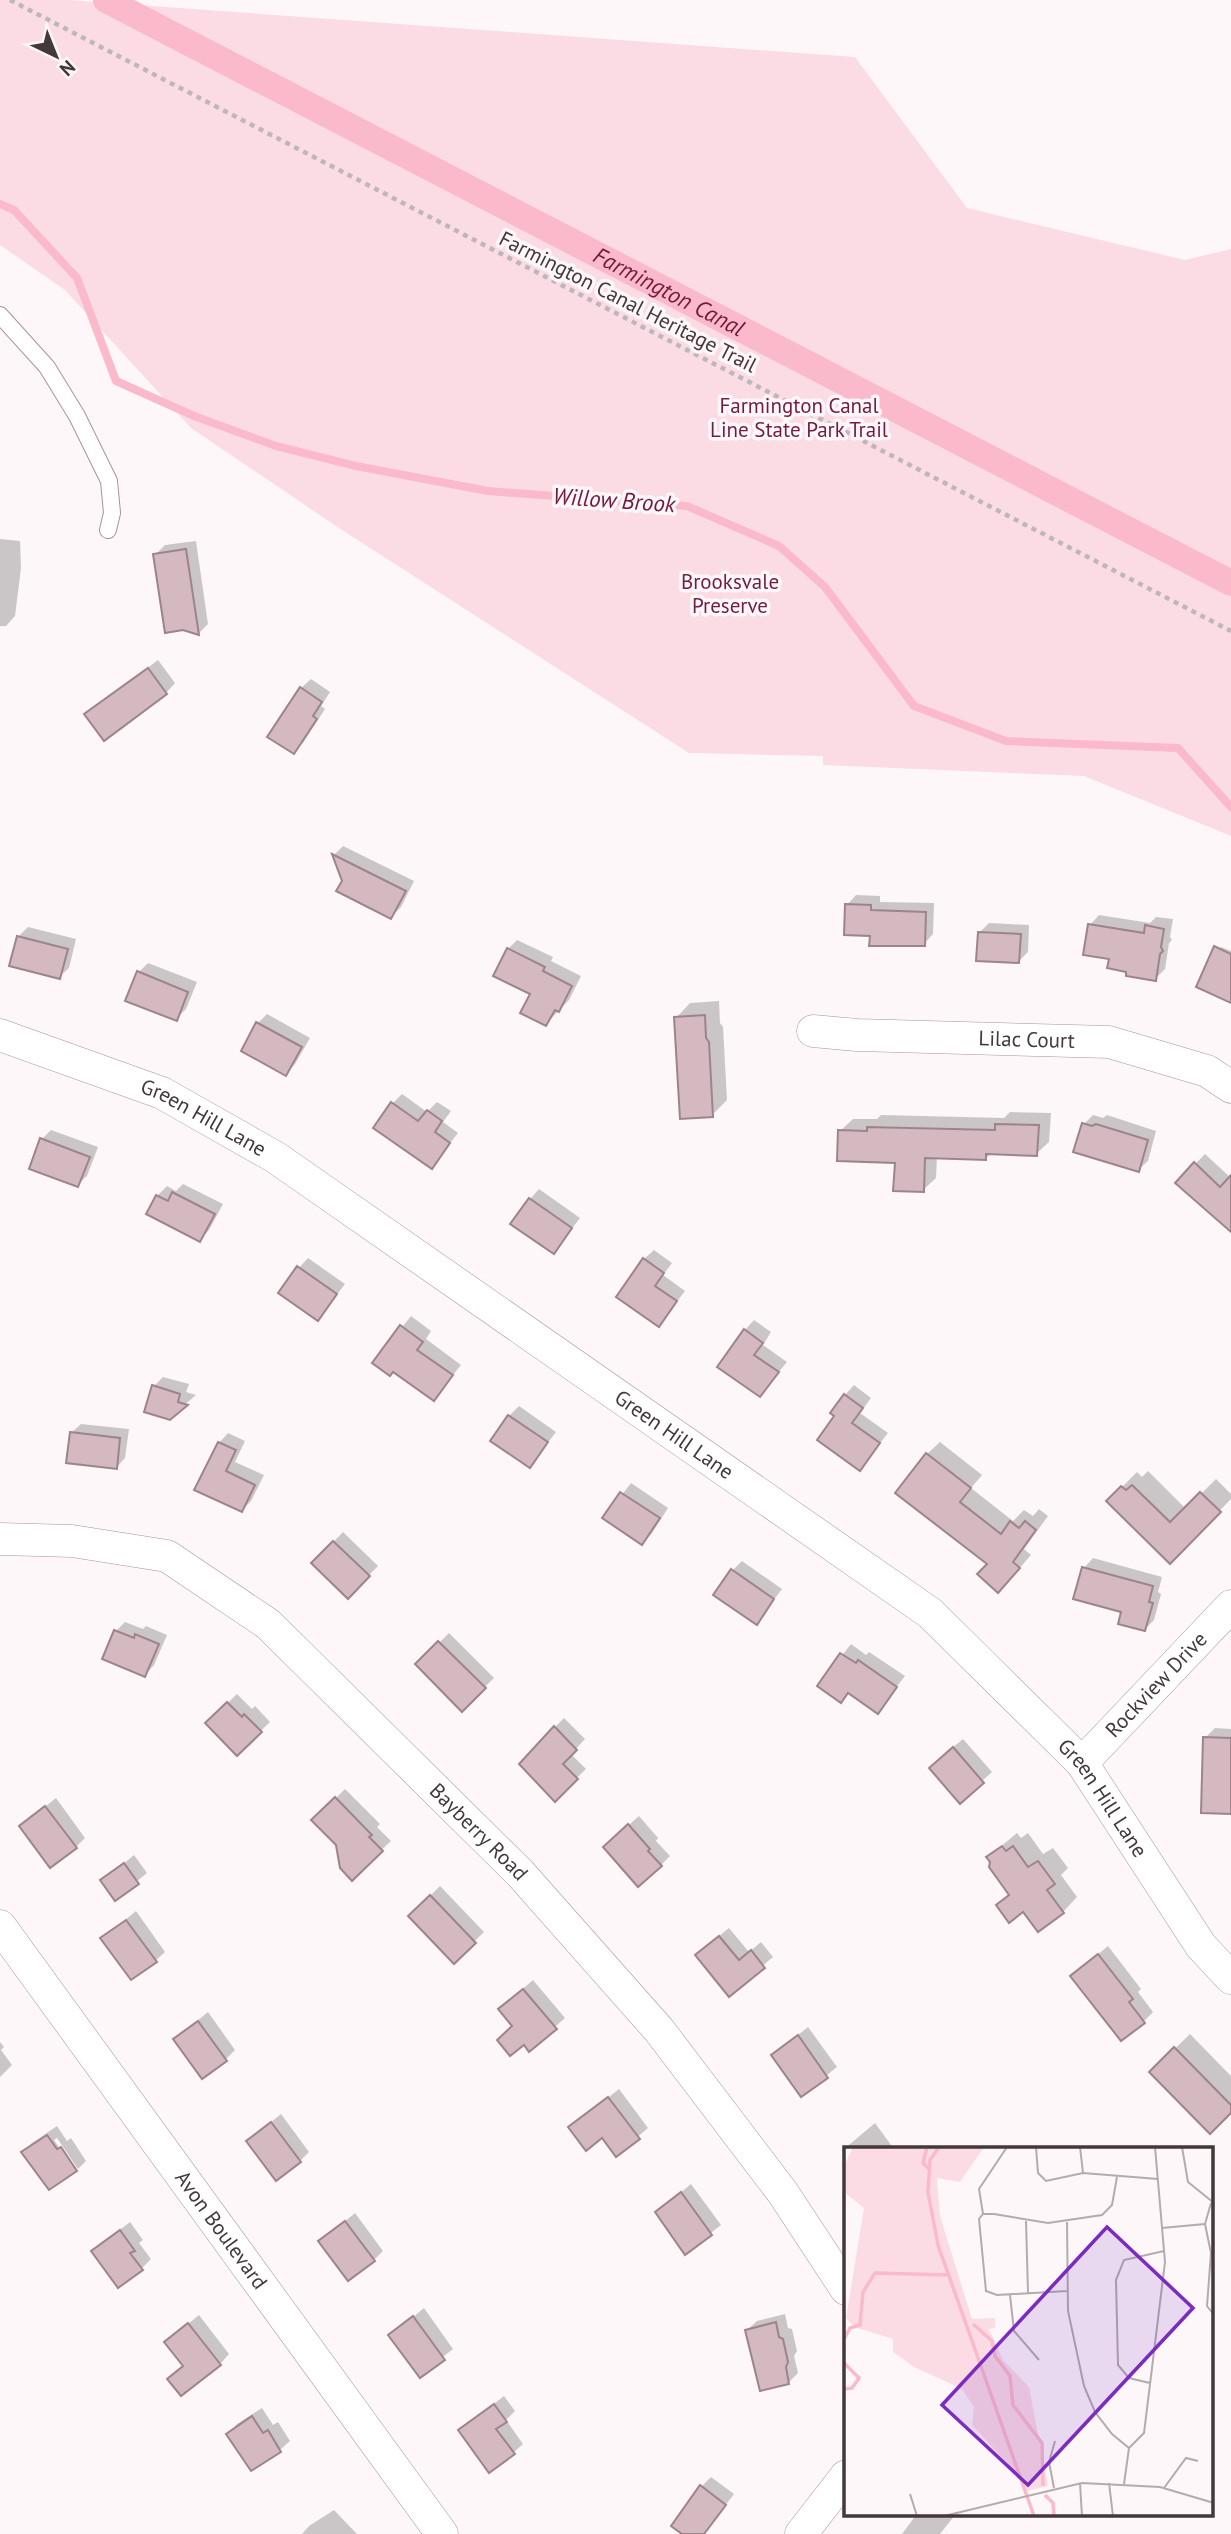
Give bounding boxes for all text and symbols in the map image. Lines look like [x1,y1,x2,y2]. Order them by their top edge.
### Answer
north arrow [21,21,91,91]
text: N [55,55,80,81]
street label: Farmington Canal Heritage Trail [495,225,762,378]
water label: Farmington Canal [589,240,750,342]
park label: Farmington Canal Line State Park Trail [710,392,888,443]
water label: Willow Brook [552,481,678,518]
park label: Brooksvale Preserve [681,568,779,619]
street label: Lilac Court [978,1024,1075,1054]
street label: Green Hill Lane [137,1073,271,1162]
street label: Green Hill Lane [609,1384,739,1485]
street label: Rockview Drive [1099,1626,1213,1743]
street label: Green Hill Lane [1052,1733,1154,1862]
street label: Bayberry Road [424,1777,534,1886]
inset map [844,2147,1214,2516]
street label: Avon Boulevard [169,2165,274,2294]

